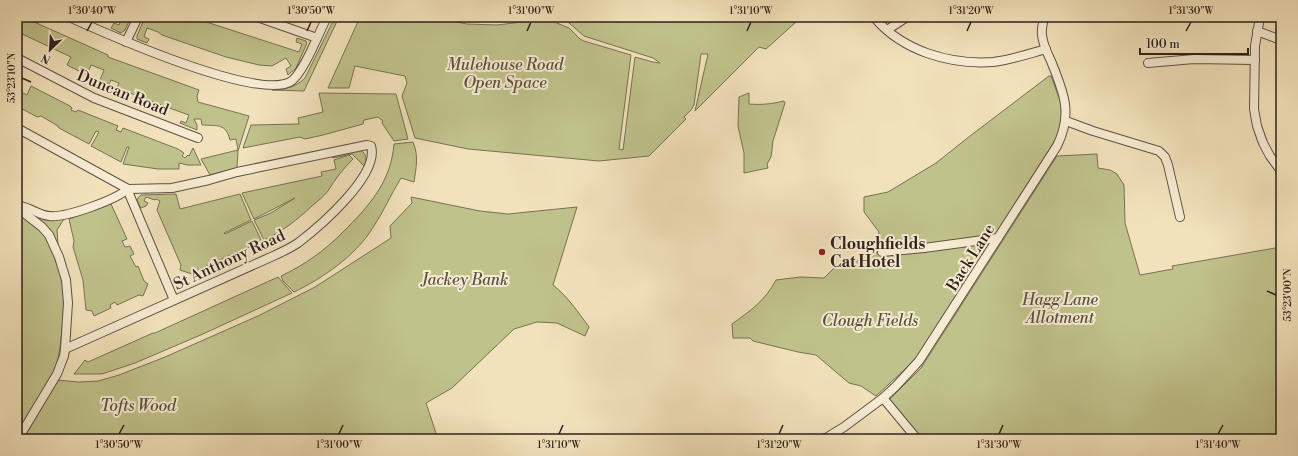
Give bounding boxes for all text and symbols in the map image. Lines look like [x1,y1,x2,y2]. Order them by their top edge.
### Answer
text: 1°30'40"W [68,5,117,17]
text: 1°30'50"W [287,5,336,17]
text: 1°31'00"W [508,5,555,17]
text: 1°31'10"W [729,5,774,17]
text: 1°31'20"W [948,5,994,17]
text: 1°31'30"W [1169,5,1214,17]
north arrow [30,30,70,70]
scale bar [1140,30,1248,56]
text: 100 m [1146,37,1180,52]
text: N [39,50,53,66]
text: 53°23'10"N [6,52,18,103]
park label: Mulehouse Road Open Space [447,55,564,93]
street label: Duncan Road [74,65,171,120]
street label: Back Lane [942,220,999,296]
street label: St Anthony Road [171,225,288,294]
place label: Cloughfields Cat Hotel [830,234,926,272]
marker: Cloughfields Cat Hotel [817,247,827,257]
text: 53°23'00"N [1282,268,1294,321]
park label: Jackey Bank [420,270,508,290]
park label: Hagg Lane Allotment [1021,290,1099,328]
park label: Clough Fields [822,311,918,331]
park label: Tofts Wood [100,396,177,416]
text: 1°30'50"W [95,439,144,451]
text: 1°31'00"W [316,439,363,451]
text: 1°31'10"W [537,439,582,451]
text: 1°31'20"W [756,439,802,451]
text: 1°31'30"W [977,439,1022,451]
text: 1°31'40"W [1195,439,1242,451]

